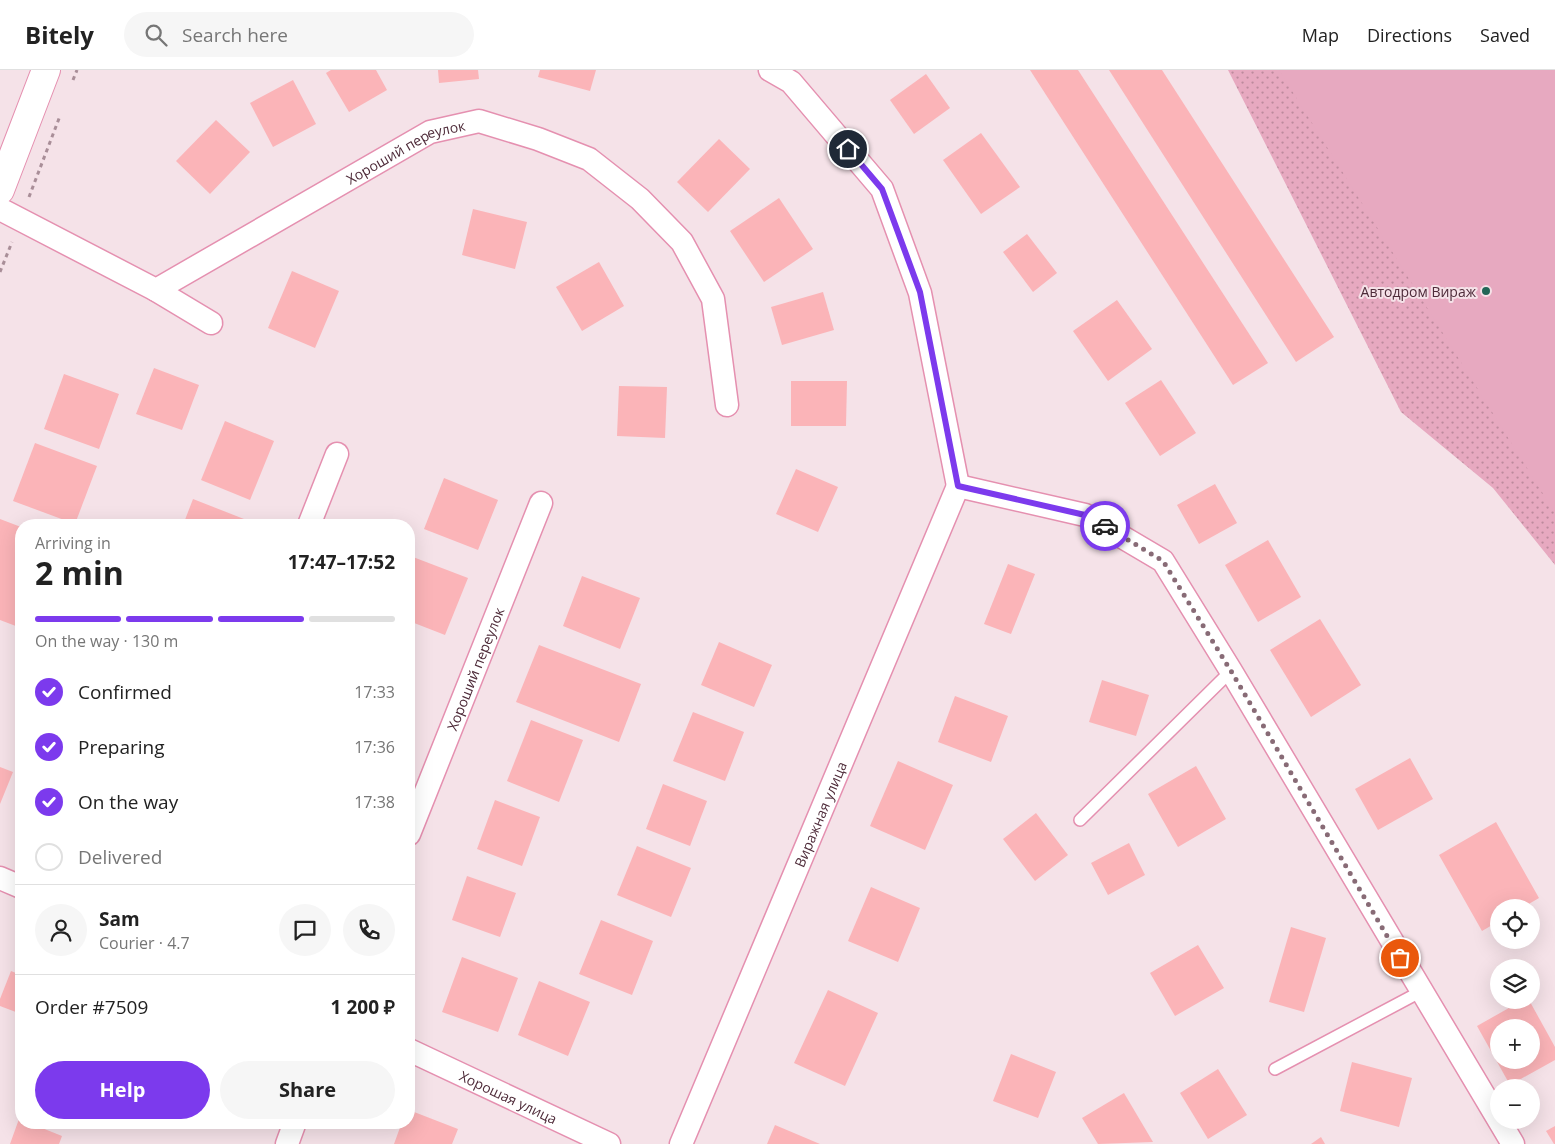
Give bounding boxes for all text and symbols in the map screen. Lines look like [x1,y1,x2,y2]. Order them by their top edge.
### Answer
search box [124,12,474,57]
text: Bitely [25,18,94,51]
icon: search [142,21,170,49]
text: Search here [182,22,288,48]
text: Map [1302,23,1339,47]
text: Directions [1367,23,1452,47]
text: Saved [1480,23,1530,47]
street label: Хороший переулок [342,115,467,188]
pin [827,128,869,170]
icon: home [834,135,862,163]
place label: Автодром Вираж [1361,282,1477,301]
marker: Автодром Вираж [1480,285,1492,297]
courier [1080,501,1130,551]
icon: car [1091,512,1119,540]
text: Arriving in [35,532,111,554]
text: 17:47–17:52 [288,549,395,575]
text: 2 min [35,551,124,594]
street label: Хороший переулок [442,604,508,733]
text: On the way · 130 m [35,630,178,652]
icon: check [35,678,63,706]
text: Confirmed [78,679,172,705]
text: 17:33 [354,681,395,703]
icon: check [35,733,63,761]
text: Preparing [78,734,165,760]
text: 17:36 [354,736,395,758]
street label: Виражная улица [789,758,851,870]
icon: check [35,788,63,816]
text: On the way [78,789,178,815]
text: 17:38 [354,791,395,813]
text: Delivered [78,844,162,870]
map controls [1490,899,1540,1129]
button: locate [1490,899,1540,949]
button: person [35,904,87,956]
button: chat [279,904,331,956]
button: phone [343,904,395,956]
text: Sam [99,906,140,932]
text: Courier · 4.7 [99,932,190,954]
pin [1379,937,1421,979]
icon: bag [1386,944,1414,972]
button: layers [1490,959,1540,1009]
text: Order #7509 [35,994,148,1020]
text: 1 200 ₽ [331,994,395,1020]
button: + [1490,1019,1540,1069]
button: Help [35,1061,210,1119]
button: Share [220,1061,395,1119]
street label: Хорошая улица [457,1066,560,1128]
button: − [1490,1079,1540,1129]

